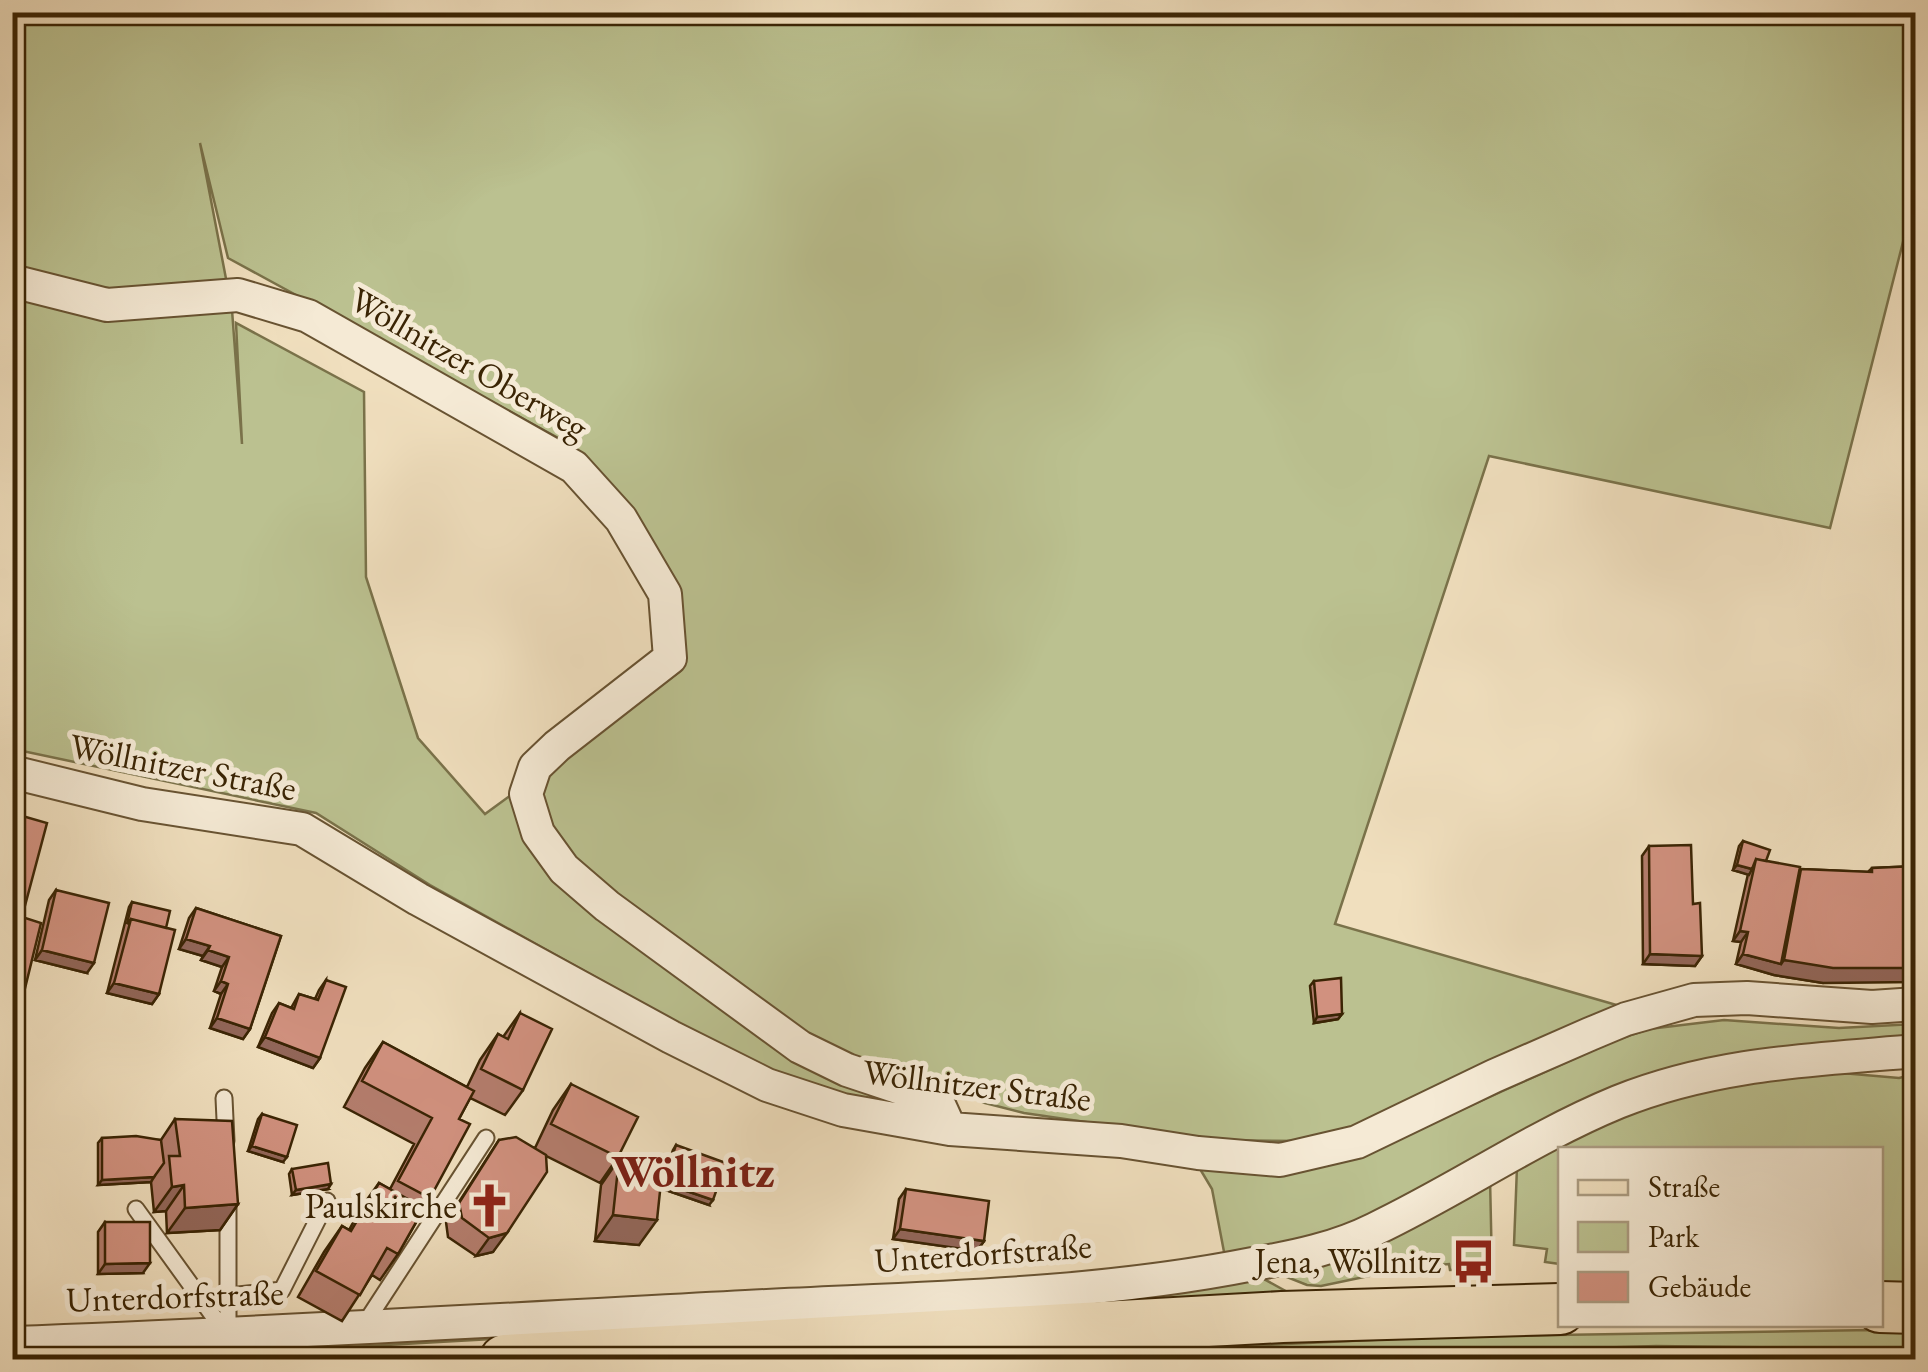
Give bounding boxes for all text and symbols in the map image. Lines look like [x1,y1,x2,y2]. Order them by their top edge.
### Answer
street label: Wöllnitzer Oberweg [342,276,597,449]
street label: Wöllnitzer Straße [66,722,300,811]
street label: Wöllnitzer Straße [860,1048,1094,1121]
district label: Wöllnitz [611,1142,775,1200]
legend [1558,1147,1883,1327]
text: Straße [1648,1167,1720,1206]
church icon: Paulskirche [466,1182,514,1230]
place label: Paulskirche [305,1183,457,1228]
text: Park [1648,1217,1700,1256]
street label: Unterdorfstraße [873,1222,1093,1283]
bus stop icon: Jena, Wöllnitz [1450,1237,1498,1285]
place label: Jena, Wöllnitz [1252,1238,1442,1283]
text: Gebäude [1648,1267,1751,1306]
street label: Unterdorfstraße [65,1269,285,1322]

